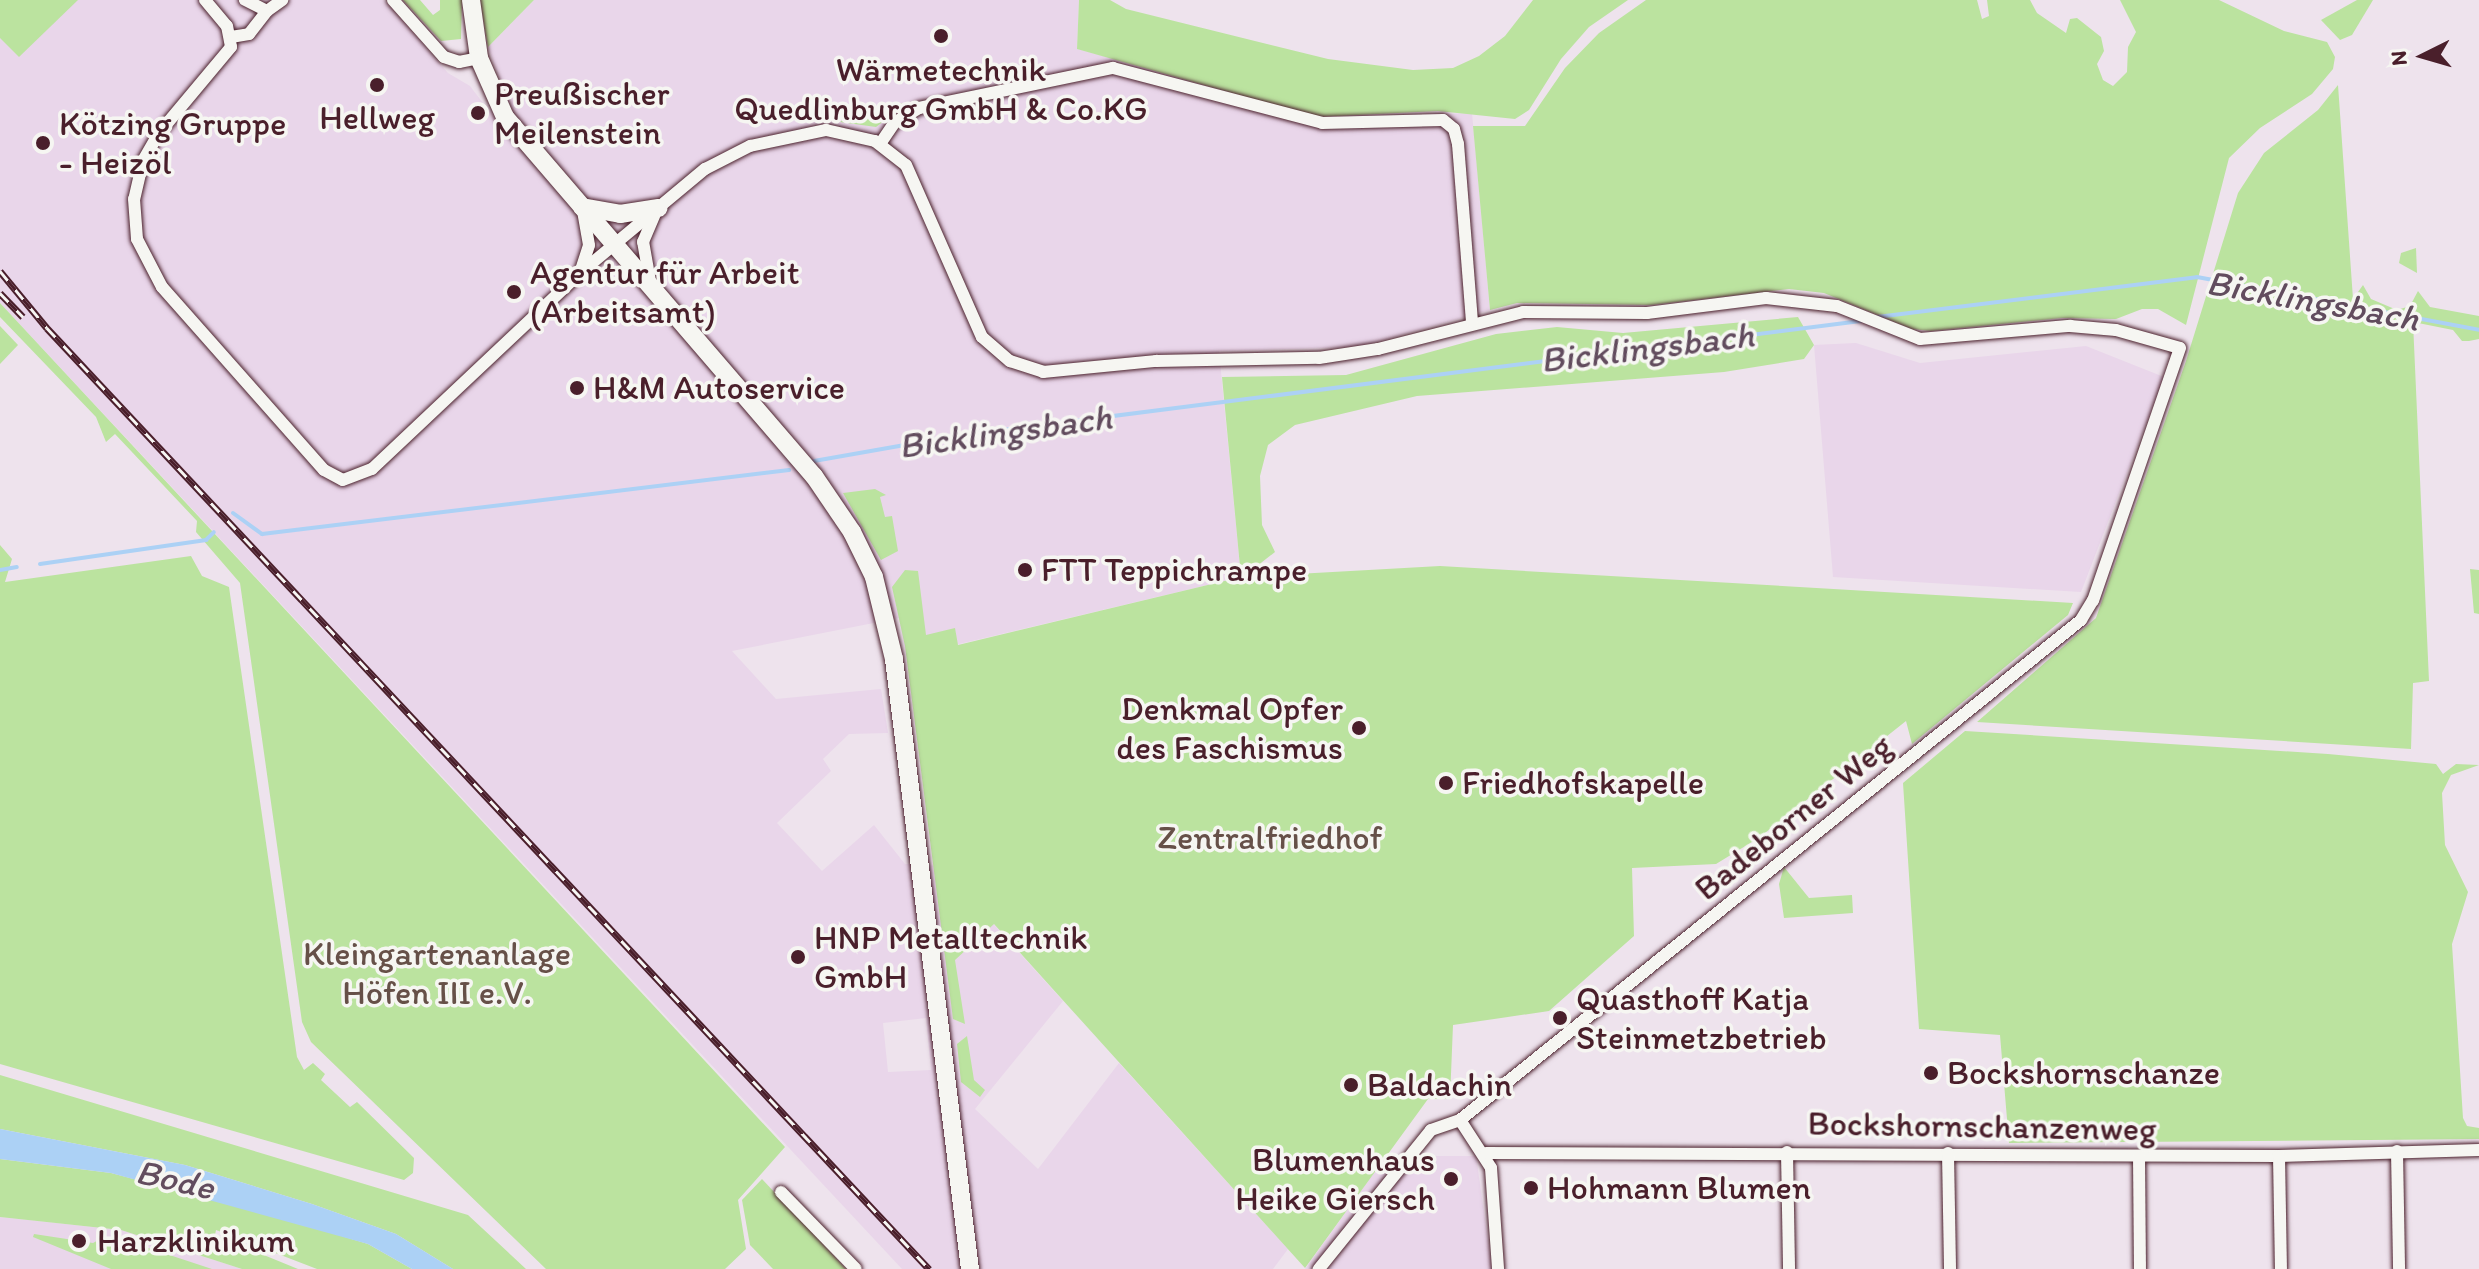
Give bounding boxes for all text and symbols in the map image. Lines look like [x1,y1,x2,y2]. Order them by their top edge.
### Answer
north arrow [2383,16,2463,96]
marker: Wärmetechnik Quedlinburg GmbH & Co.KG [932,27,950,45]
place label: Wärmetechnik Quedlinburg GmbH & Co.KG [734,49,1148,128]
text: N [2384,50,2413,67]
place label: Preußischer Meilenstein [494,73,670,152]
marker: Hellweg [368,76,386,94]
place label: Hellweg [319,98,435,138]
place label: Kötzing Gruppe - Heizöl [59,103,286,182]
marker: Preußischer Meilenstein [469,104,487,122]
marker: Kötzing Gruppe - Heizöl [34,134,52,152]
place label: Agentur für Arbeit (Arbeitsamt) [530,252,799,332]
water label: Bicklingsbach [2203,260,2423,340]
marker: Agentur für Arbeit (Arbeitsamt) [505,283,523,301]
water label: Bicklingsbach [1538,312,1756,382]
place label: H&M Autoservice [593,368,845,408]
marker: H&M Autoservice [568,379,586,397]
water label: Bicklingsbach [896,395,1114,467]
place label: FTT Teppichrampe [1041,550,1307,590]
marker: FTT Teppichrampe [1016,561,1034,579]
place label: Denkmal Opfer des Faschismus [1117,688,1343,768]
marker: Denkmal Opfer des Faschismus [1350,719,1368,737]
street label: Badeborner Weg [1687,725,1899,909]
place label: Friedhofskapelle [1462,763,1704,803]
marker: Friedhofskapelle [1437,774,1455,792]
park label: Zentralfriedhof [1158,818,1382,858]
place label: HNP Metalltechnik GmbH [814,917,1088,996]
park label: Kleingartenanlage Höfen III e.V. [303,933,571,1012]
marker: HNP Metalltechnik GmbH [789,948,807,966]
place label: Quasthoff Katja Steinmetzbetrieb [1576,978,1827,1058]
marker: Quasthoff Katja Steinmetzbetrieb [1551,1009,1569,1027]
place label: Bockshornschanze [1947,1053,2220,1093]
marker: Bockshornschanze [1922,1064,1940,1082]
place label: Baldachin [1367,1065,1512,1105]
marker: Baldachin [1342,1076,1360,1094]
street label: Bockshornschanzenweg [1807,1103,2157,1149]
place label: Blumenhaus Heike Giersch [1234,1139,1435,1218]
water label: Bode [132,1149,218,1209]
place label: Hohmann Blumen [1547,1168,1810,1208]
marker: Blumenhaus Heike Giersch [1442,1170,1460,1188]
marker: Hohmann Blumen [1522,1179,1540,1197]
place label: Harzklinikum [97,1221,295,1261]
marker: Harzklinikum [68,1230,90,1252]

